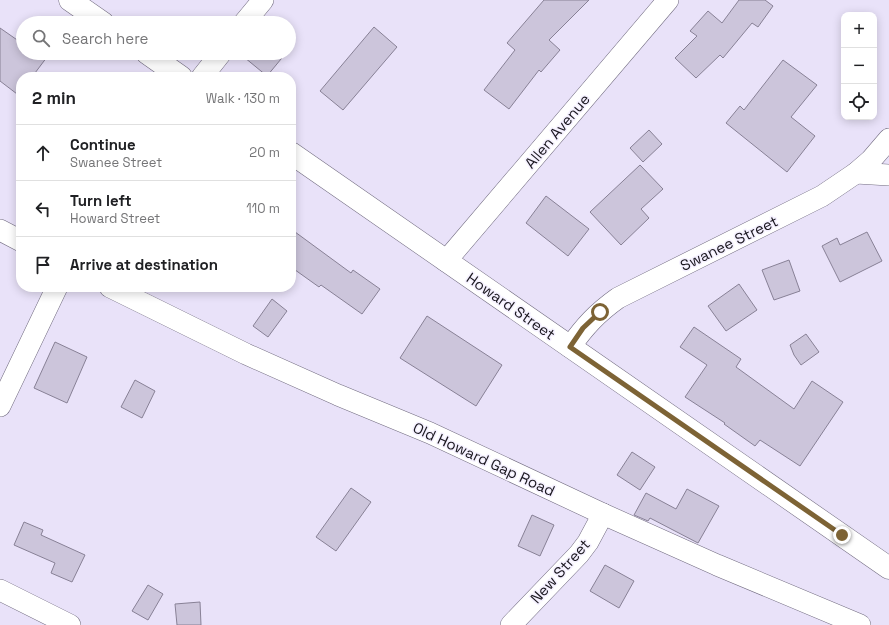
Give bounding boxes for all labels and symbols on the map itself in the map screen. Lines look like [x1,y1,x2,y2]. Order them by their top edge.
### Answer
street label: Allen Avenue [520,90,594,172]
street label: Swanee Street [677,211,781,275]
street label: Howard Street [463,268,559,344]
route start [591,303,609,321]
street label: Old Howard Gap Road [410,418,558,500]
route end [833,526,851,544]
street label: New Street [526,535,594,607]

